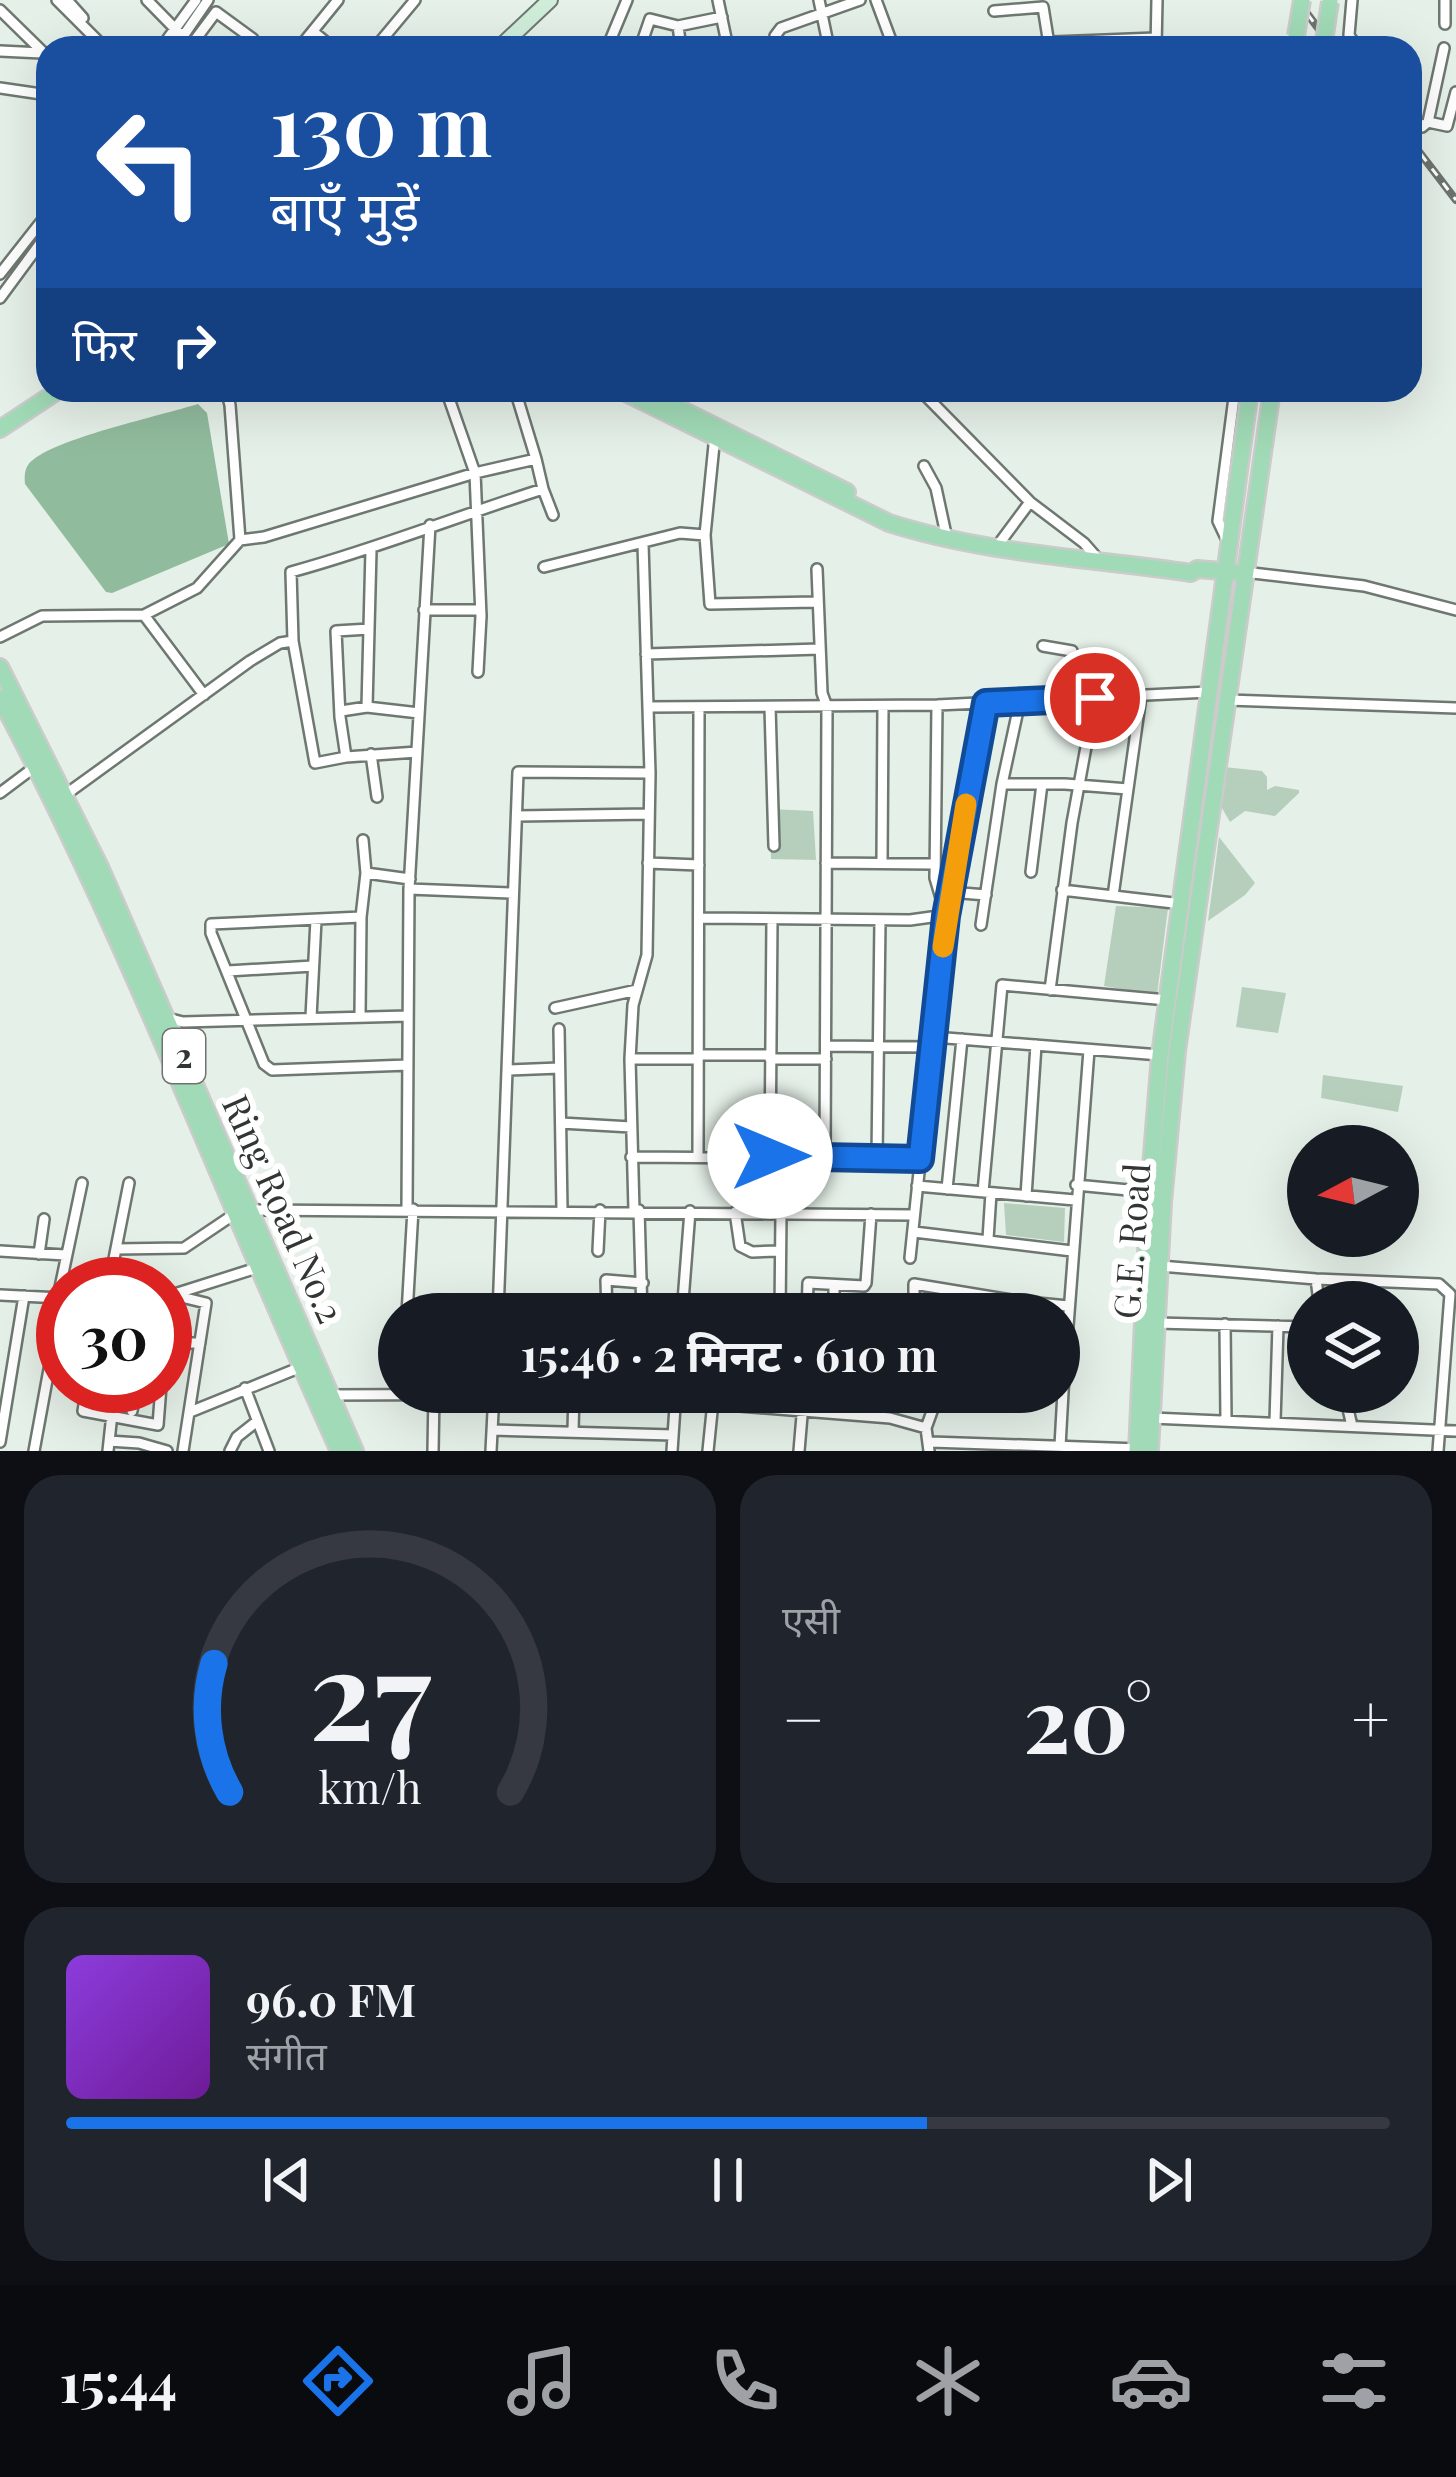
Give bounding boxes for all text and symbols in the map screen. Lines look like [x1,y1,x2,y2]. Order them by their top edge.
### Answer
text: 130 m [270,66,492,178]
icon: left [72,84,228,240]
text: बाएँ मुड़ें [270,173,419,245]
text: फिर [72,312,137,372]
icon: right [161,312,227,378]
pin [1044,647,1146,749]
icon: arrive [1062,665,1128,731]
road number: 2 [163,1029,205,1083]
street label: Ring Road No.2 [213,1087,357,1330]
position arrow [707,1093,833,1219]
north arrow [1287,1125,1419,1257]
map controls [1287,1125,1419,1413]
street label: G.E. Road [1101,1161,1159,1320]
speed limit sign: 30 [36,1257,192,1413]
button: layers [1287,1281,1419,1413]
text: 15:46 · 2 मिनट · 610 m [521,1323,937,1383]
text: एसी [782,1592,840,1644]
text: 27 [309,1606,431,1772]
text: 20° [1023,1657,1153,1777]
text: − [782,1673,825,1761]
text: + [1351,1673,1390,1761]
text: km/h [319,1758,421,1815]
text: 96.0 FM [246,1968,416,2028]
text: संगीत [246,2028,327,2080]
icon: previous [254,2147,320,2213]
icon: pause [695,2147,761,2213]
icon: next [1136,2147,1202,2213]
icon: directions [296,2339,380,2423]
icon: music [500,2339,584,2423]
icon: phone [703,2339,787,2423]
icon: climate [906,2339,990,2423]
icon: car [1109,2339,1193,2423]
icon: filters [1312,2339,1396,2423]
text: 15:44 [60,2345,177,2417]

